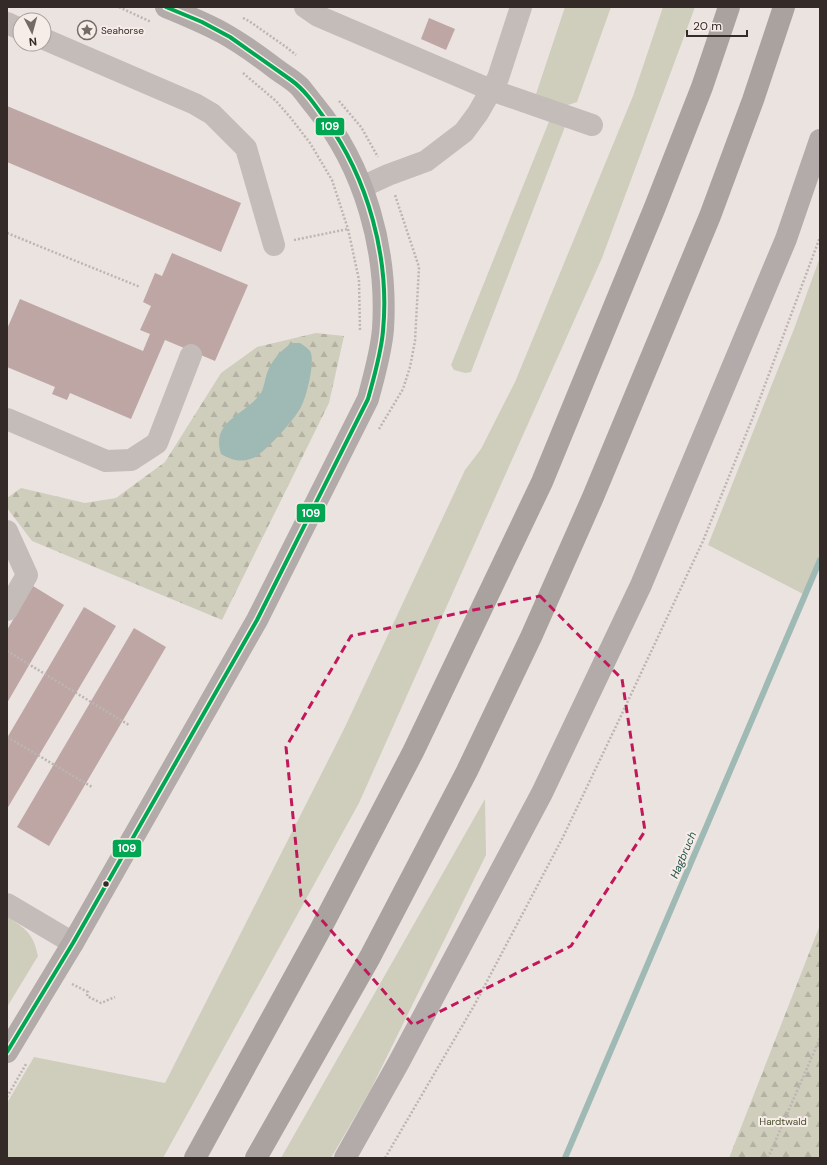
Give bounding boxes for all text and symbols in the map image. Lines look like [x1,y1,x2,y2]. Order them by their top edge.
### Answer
north arrow [12,12,52,52]
scale bar [687,12,747,38]
text: 20 m [693,18,722,34]
place icon: Seahorse [76,19,98,41]
place label: Seahorse [101,24,144,37]
text: N [28,35,38,49]
line badge: 109 [315,117,345,136]
text: 109 [321,119,339,133]
line badge: 109 [296,503,326,523]
text: 109 [302,506,320,520]
water label: Hagbruch [667,829,699,881]
line badge: 109 [112,839,142,858]
text: 109 [118,841,136,855]
unlabelled marker [101,879,111,889]
park label: Hardtwald [759,1115,807,1128]

